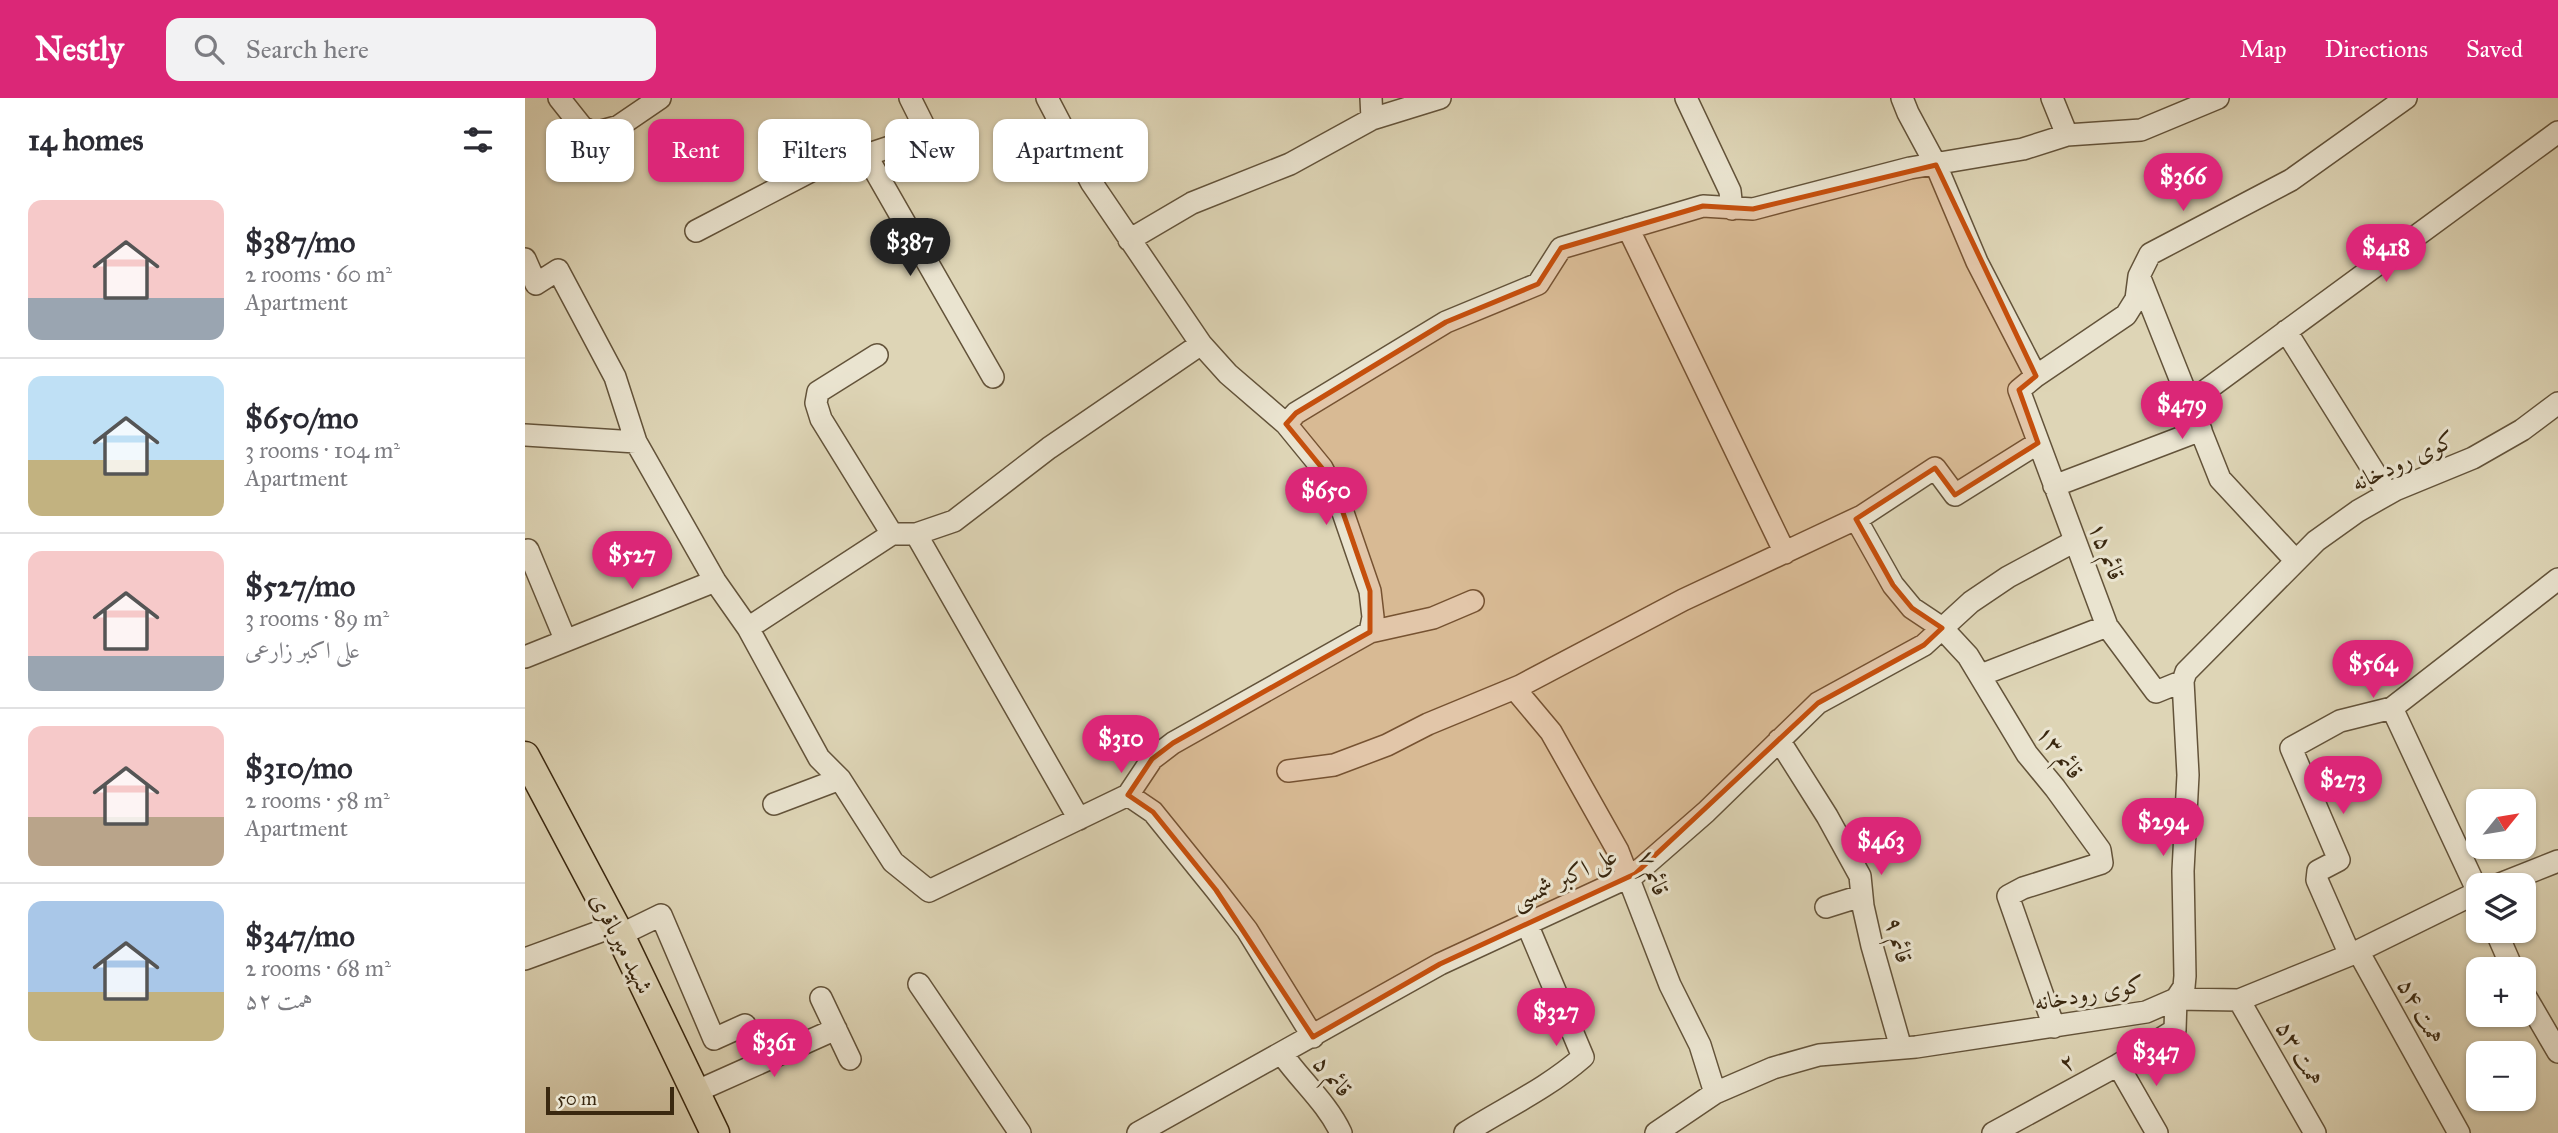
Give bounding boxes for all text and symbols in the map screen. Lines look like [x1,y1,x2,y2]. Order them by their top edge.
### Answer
search box [166,18,656,81]
text: Nestly [35,29,124,69]
icon: search [190,30,228,68]
text: Search here [246,33,369,65]
text: Map [2240,34,2287,64]
text: Directions [2325,34,2428,64]
text: Saved [2466,34,2523,64]
chip: Buy [546,119,634,182]
chip: Rent [648,119,744,182]
chip: Filters [758,119,871,182]
chip: New [885,119,979,182]
chip: Apartment [993,119,1148,182]
icon: filters [459,121,497,159]
text: 14 homes [28,122,143,158]
pin: $366 [2142,153,2224,213]
text: $366 [2160,162,2206,190]
pin: $387 [869,218,951,278]
text: $387/mo [245,224,355,260]
pin: $418 [2345,225,2427,284]
text: $387 [886,227,934,255]
icon: home [84,228,168,312]
text: $418 [2362,233,2410,261]
text: 2 rooms · 60 m² [245,260,392,288]
text: Apartment [245,288,348,316]
pin: $479 [2141,382,2223,441]
text: $479 [2157,390,2207,418]
text: $650/mo [245,400,358,436]
icon: home [84,404,168,488]
street label: کوی رودخانه [2346,424,2460,498]
text: 3 rooms · 104 m² [245,436,400,464]
text: Apartment [245,464,348,492]
pin: $650 [1285,468,1367,527]
text: $650 [1301,476,1351,504]
street label: قائم ۱۵ [2077,518,2132,587]
pin: $527 [591,532,673,591]
text: $527 [608,540,656,568]
text: $527/mo [245,568,355,604]
icon: home [84,579,168,663]
text: 3 rooms · 89 m² [245,604,389,632]
text: علی اکبر زارعی [245,636,360,664]
pin: $564 [2332,640,2414,700]
text: $564 [2348,649,2398,677]
pin: $310 [1080,716,1162,775]
street label: قائم ۱۳ [2025,719,2090,789]
text: $310 [1098,724,1144,752]
text: $310/mo [245,750,353,786]
icon: home [84,754,168,838]
pin: $273 [2302,756,2384,816]
text: $273 [2320,765,2366,793]
text: 2 rooms · 58 m² [245,786,390,814]
north arrow [2466,789,2536,859]
map controls [2466,789,2536,1111]
pin: $294 [2122,798,2204,858]
text: $294 [2138,807,2188,835]
text: Apartment [245,814,348,842]
pin: $463 [1840,818,1922,877]
text: $463 [1857,826,1905,854]
street label: علی اکبر شمسی [1506,840,1622,917]
street label: قائم ۷ [1626,846,1676,902]
button: layers [2466,873,2536,943]
street label: شهید میرباقری [584,887,660,999]
street label: قائم ۹ [1873,914,1919,968]
text: $347/mo [245,918,355,954]
icon: home [84,929,168,1013]
text: 2 rooms · 68 m² [245,954,391,982]
button: + [2466,957,2536,1027]
street label: کوی رودخانه [2032,969,2146,1017]
street label: همت ۵۴ [2391,973,2451,1049]
text: همت ۵۲ [245,986,313,1014]
pin: $327 [1515,988,1597,1048]
text: $327 [1533,997,1579,1025]
street label: همت ۵۳ [2269,1015,2331,1091]
pin: $361 [733,1020,815,1079]
text: $361 [752,1028,796,1056]
pin: $347 [2115,1028,2197,1088]
text: $347 [2132,1037,2180,1065]
button: − [2466,1041,2536,1111]
street label: ۲ [2054,1045,2080,1079]
street label: قائم ۵ [1302,1049,1359,1107]
scale bar [546,1084,674,1116]
text: 50 m [557,1087,597,1110]

